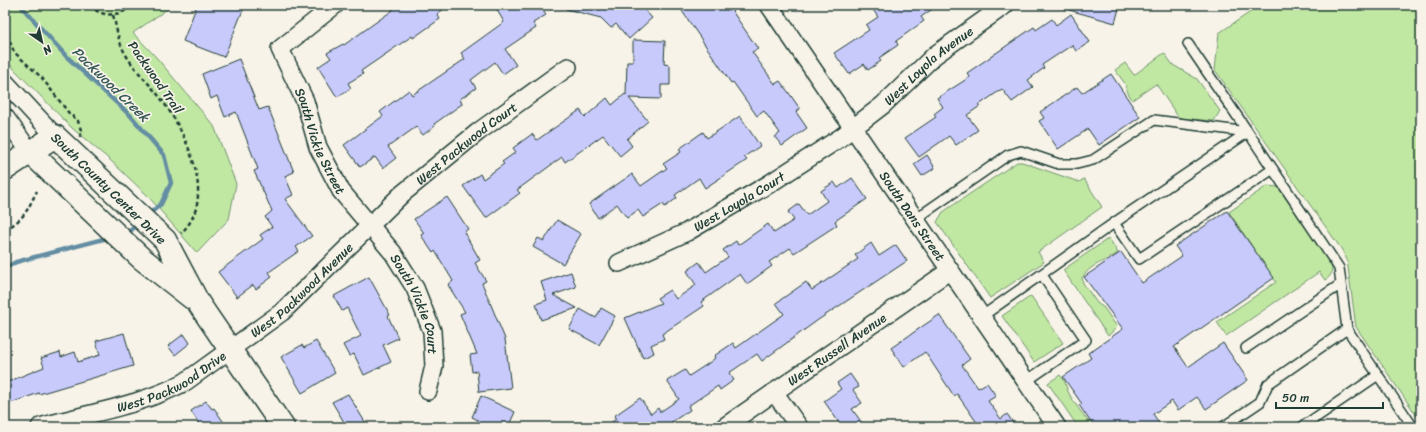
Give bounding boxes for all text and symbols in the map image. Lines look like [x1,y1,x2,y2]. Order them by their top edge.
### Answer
street label: West Loyola Avenue [878,20,979,111]
north arrow [22,22,62,62]
street label: Packwood Trail [122,36,190,119]
text: N [39,39,57,60]
water label: Packwood Creek [66,40,157,130]
street label: South Vickie Street [288,84,352,199]
street label: West Packwood Court [410,96,523,191]
street label: South County Center Drive [45,127,172,250]
street label: West Loyola Court [689,165,790,238]
street label: South Dans Street [873,166,952,266]
street label: West Packwood Avenue [245,237,359,344]
street label: South Vickie Court [384,249,444,355]
street label: West Russell Avenue [782,307,891,392]
street label: West Packwood Drive [114,345,231,419]
scale bar [1276,384,1383,410]
text: 50 m [1282,387,1309,409]

